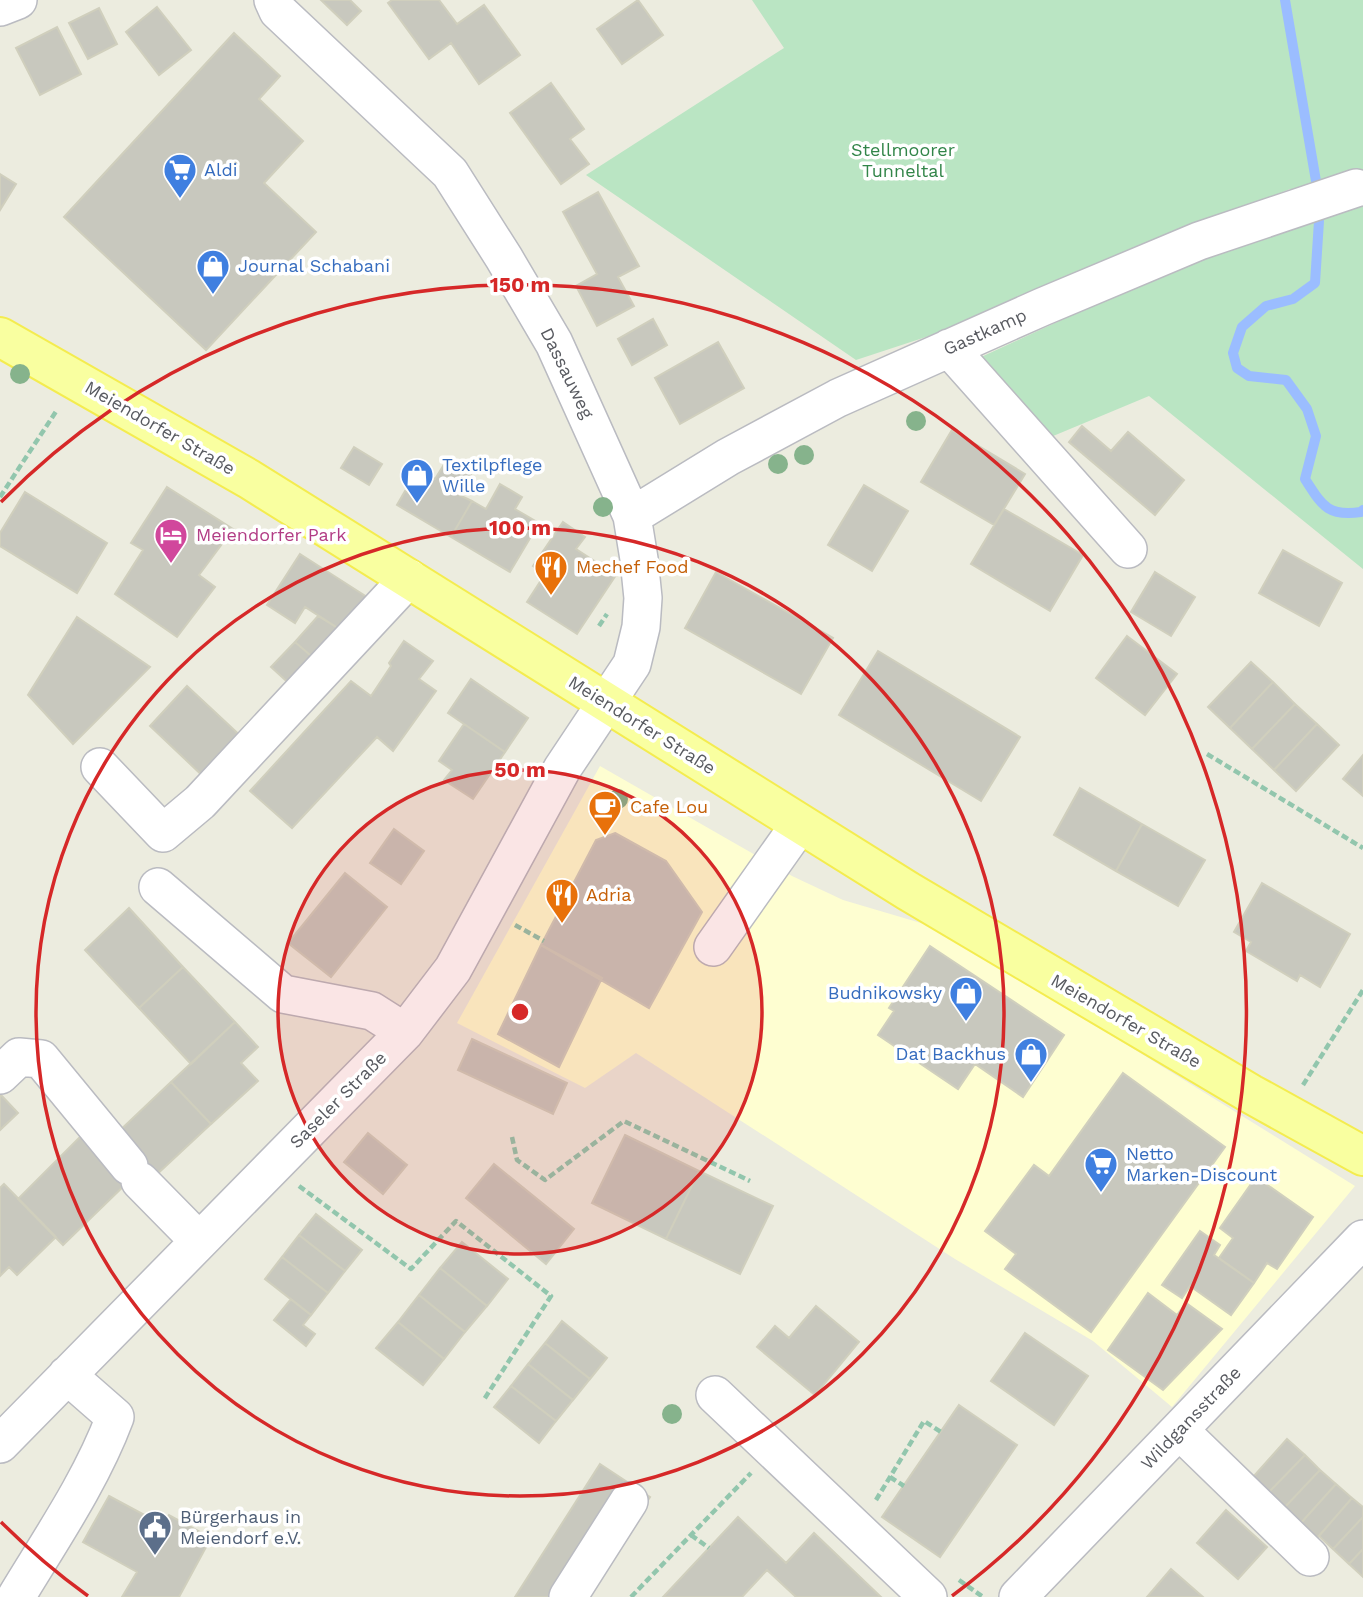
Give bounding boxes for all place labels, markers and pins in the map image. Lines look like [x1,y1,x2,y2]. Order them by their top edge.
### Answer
supermarket icon: Aldi [161,151,199,200]
place label: Aldi [204,159,237,180]
shop icon: Journal Schabani [194,247,232,296]
place label: Journal Schabani [238,255,390,276]
place label: Textilpflege Wille [442,454,542,496]
shop icon: Textilpflege Wille [398,456,436,505]
hotel icon: Meiendorfer Park [152,516,190,565]
place label: Meiendorfer Park [196,524,346,545]
restaurant icon: Mechef Food [532,548,570,597]
place label: Mechef Food [576,556,689,577]
cafe icon: Cafe Lou [586,788,624,837]
place label: Cafe Lou [630,796,708,817]
restaurant icon: Adria [543,876,581,925]
place label: Adria [586,884,631,905]
shop icon: Budnikowsky [947,974,985,1023]
place label: Budnikowsky [828,982,943,1003]
centre of rings [508,1000,532,1024]
shop icon: Dat Backhus [1012,1035,1050,1084]
place label: Dat Backhus [896,1043,1006,1064]
place label: Netto Marken-Discount [1126,1143,1278,1185]
supermarket icon: Netto Marken-Discount [1082,1145,1120,1194]
place label: Bürgerhaus in Meiendorf e.V. [180,1506,301,1548]
public building icon: Bürgerhaus in Meiendorf e.V. [136,1508,174,1557]

